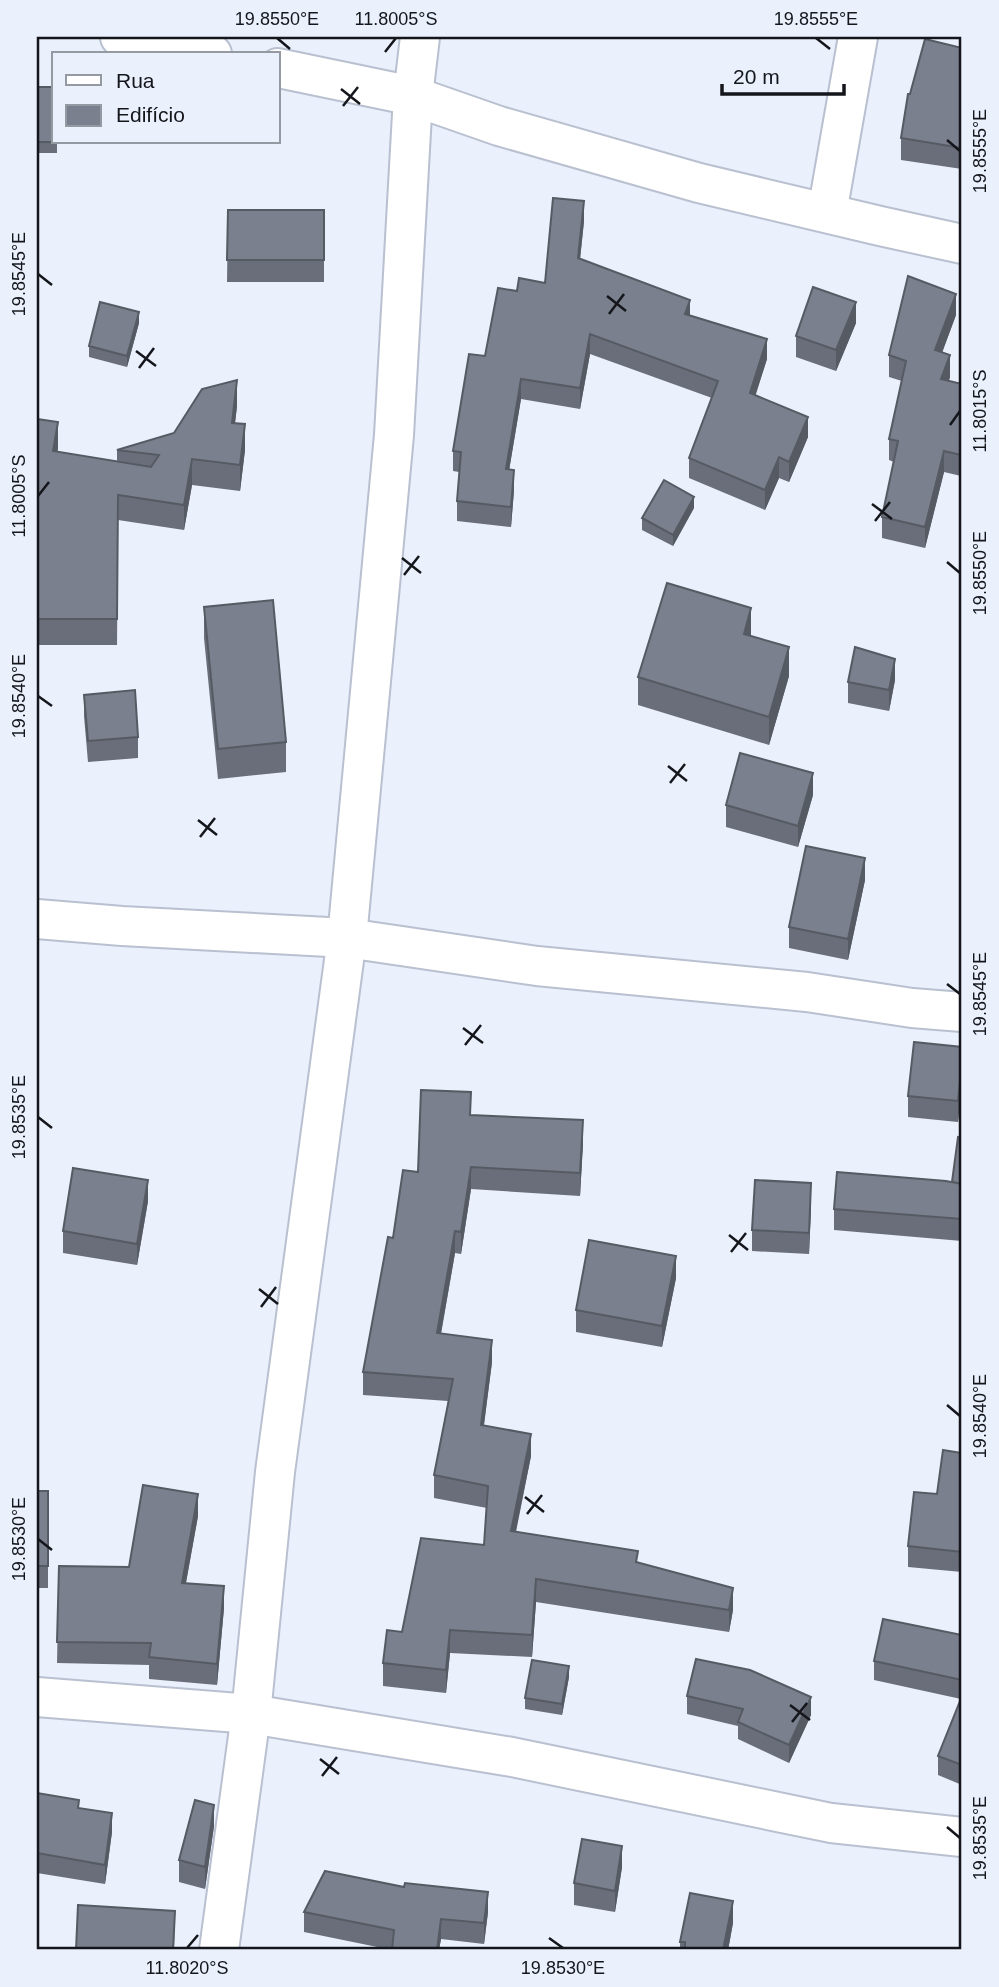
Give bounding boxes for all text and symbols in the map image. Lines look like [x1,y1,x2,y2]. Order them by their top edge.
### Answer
text: 19.8550°E [235,9,319,29]
text: 11.8005°S [355,9,437,29]
text: 19.8555°E [774,9,858,29]
legend [52,52,280,144]
scale bar [722,52,845,96]
text: 20 m [733,65,780,88]
text: Rua [116,69,155,92]
text: Edifício [116,103,185,126]
text: 19.8555°E [970,109,990,193]
text: 19.8545°E [9,232,29,316]
text: 11.8015°S [970,370,990,452]
text: 11.8005°S [9,455,29,537]
text: 19.8550°E [970,531,990,615]
text: 19.8540°E [9,654,29,738]
text: 19.8545°E [970,952,990,1036]
text: 19.8535°E [9,1075,29,1159]
text: 19.8540°E [970,1374,990,1458]
text: 19.8530°E [9,1497,29,1581]
text: 19.8535°E [970,1796,990,1880]
text: 11.8020°S [146,1958,228,1978]
text: 19.8530°E [521,1958,605,1978]

